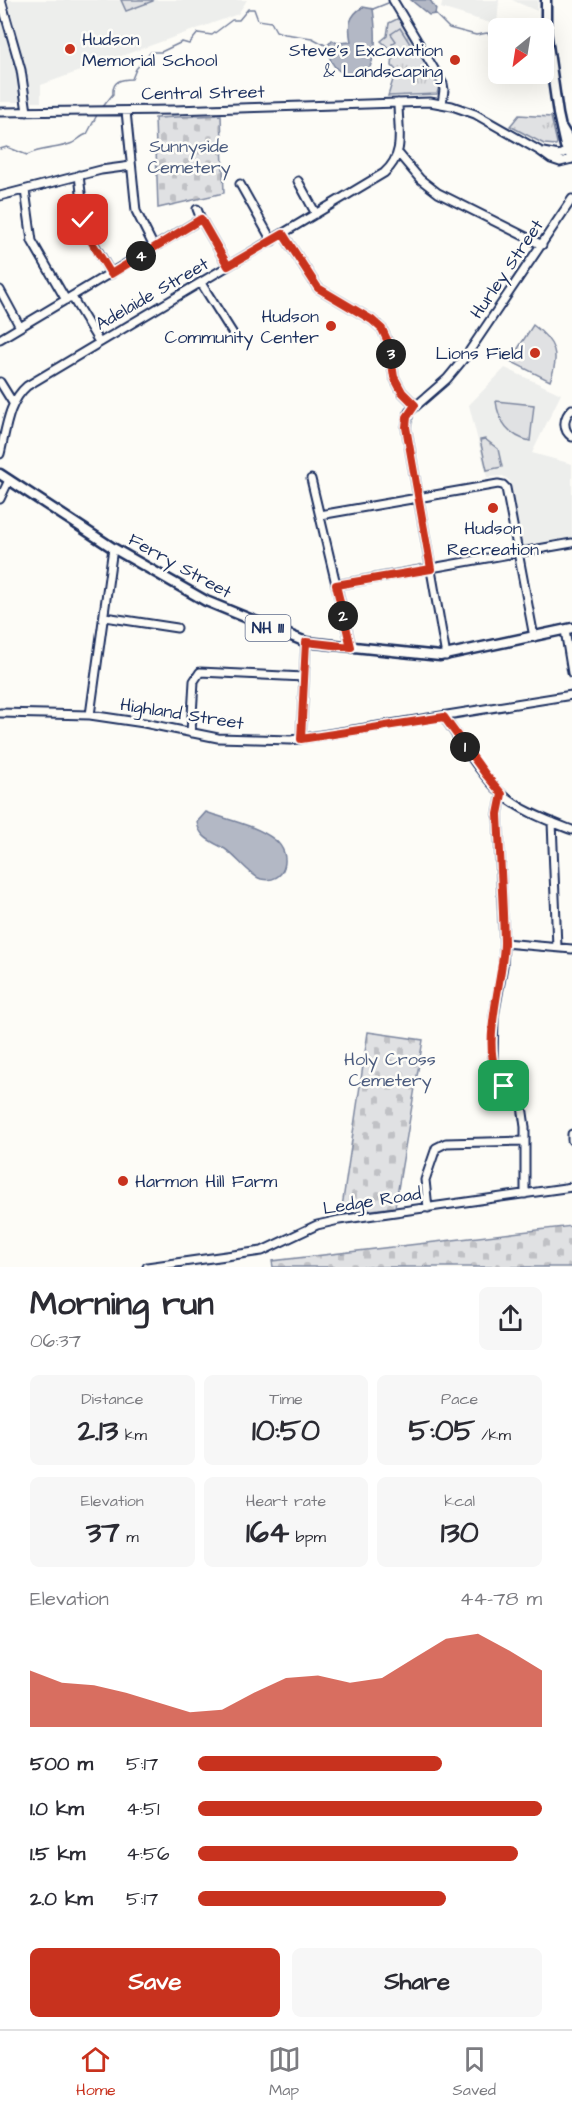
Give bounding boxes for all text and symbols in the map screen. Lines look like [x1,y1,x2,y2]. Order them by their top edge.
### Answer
north arrow [488,18,554,84]
map controls [488,18,554,84]
place label: Hudson Memorial School [82,27,218,73]
place label: Steve's Excavation & Landscaping [289,38,443,85]
marker: Hudson Memorial School [63,42,77,56]
marker: Steve's Excavation & Landscaping [448,53,462,67]
street label: Central Street [141,79,266,107]
park label: Sunnyside Cemetery [147,134,231,181]
pin [57,194,108,245]
icon: check [66,203,99,236]
street label: Hurley Street [464,214,551,324]
pin: 4 [126,241,156,271]
text: 4 [136,245,146,267]
street label: Adelaide Street [91,251,214,337]
place label: Hudson Community Center [164,304,319,351]
marker: Hudson Community Center [324,319,338,333]
pin: 3 [376,339,406,369]
place label: Lions Field [435,341,523,366]
text: 3 [387,343,395,365]
marker: Lions Field [528,346,542,360]
marker: Hudson Recreation [486,501,500,515]
place label: Hudson Recreation [447,516,539,562]
street label: Ferry Street [123,527,237,606]
pin: 2 [328,601,358,631]
text: 2 [338,605,348,627]
road number: NH 111 [246,615,290,641]
street label: Highland Street [118,692,246,737]
pin: 1 [450,732,480,762]
text: 1 [464,736,466,758]
park label: Holy Cross Cemetery [344,1047,436,1094]
pin [478,1060,529,1111]
icon: arrive [487,1069,520,1102]
place label: Harmon Hill Farm [135,1169,277,1194]
marker: Harmon Hill Farm [116,1174,130,1188]
street label: Ledge Road [321,1181,423,1222]
text: Morning run [30,1281,214,1327]
button: share [479,1287,542,1350]
text: 06:37 [30,1327,81,1355]
text: Distance [81,1388,143,1410]
text: Time [269,1388,303,1410]
text: Pace [441,1388,478,1410]
text: 2.13 [78,1410,118,1452]
text: 10:50 [252,1410,320,1452]
text: 5:05 [408,1410,475,1452]
text: km [118,1424,147,1446]
text: /km [475,1424,511,1446]
text: Elevation [81,1490,144,1512]
text: Heart rate [246,1490,326,1512]
text: kcal [444,1490,475,1512]
text: 37 [86,1512,120,1554]
text: 164 [246,1512,289,1554]
text: 130 [441,1512,479,1554]
text: m [120,1526,139,1548]
text: bpm [289,1526,326,1548]
text: Elevation [30,1585,109,1613]
text: 44–78 m [460,1585,542,1613]
text: 500 m [30,1750,93,1778]
text: 5:17 [126,1750,158,1778]
text: 1.0 km [30,1795,84,1823]
text: 4:51 [126,1795,160,1823]
text: 1.5 km [30,1840,85,1868]
text: 4:56 [126,1840,170,1868]
text: 2.0 km [30,1885,93,1913]
text: 5:17 [126,1885,158,1913]
button: Save [30,1948,280,2017]
button: Share [292,1948,542,2017]
tab: Home [76,2043,116,2101]
tab: Map [268,2043,301,2101]
tab: Saved [452,2043,496,2101]

